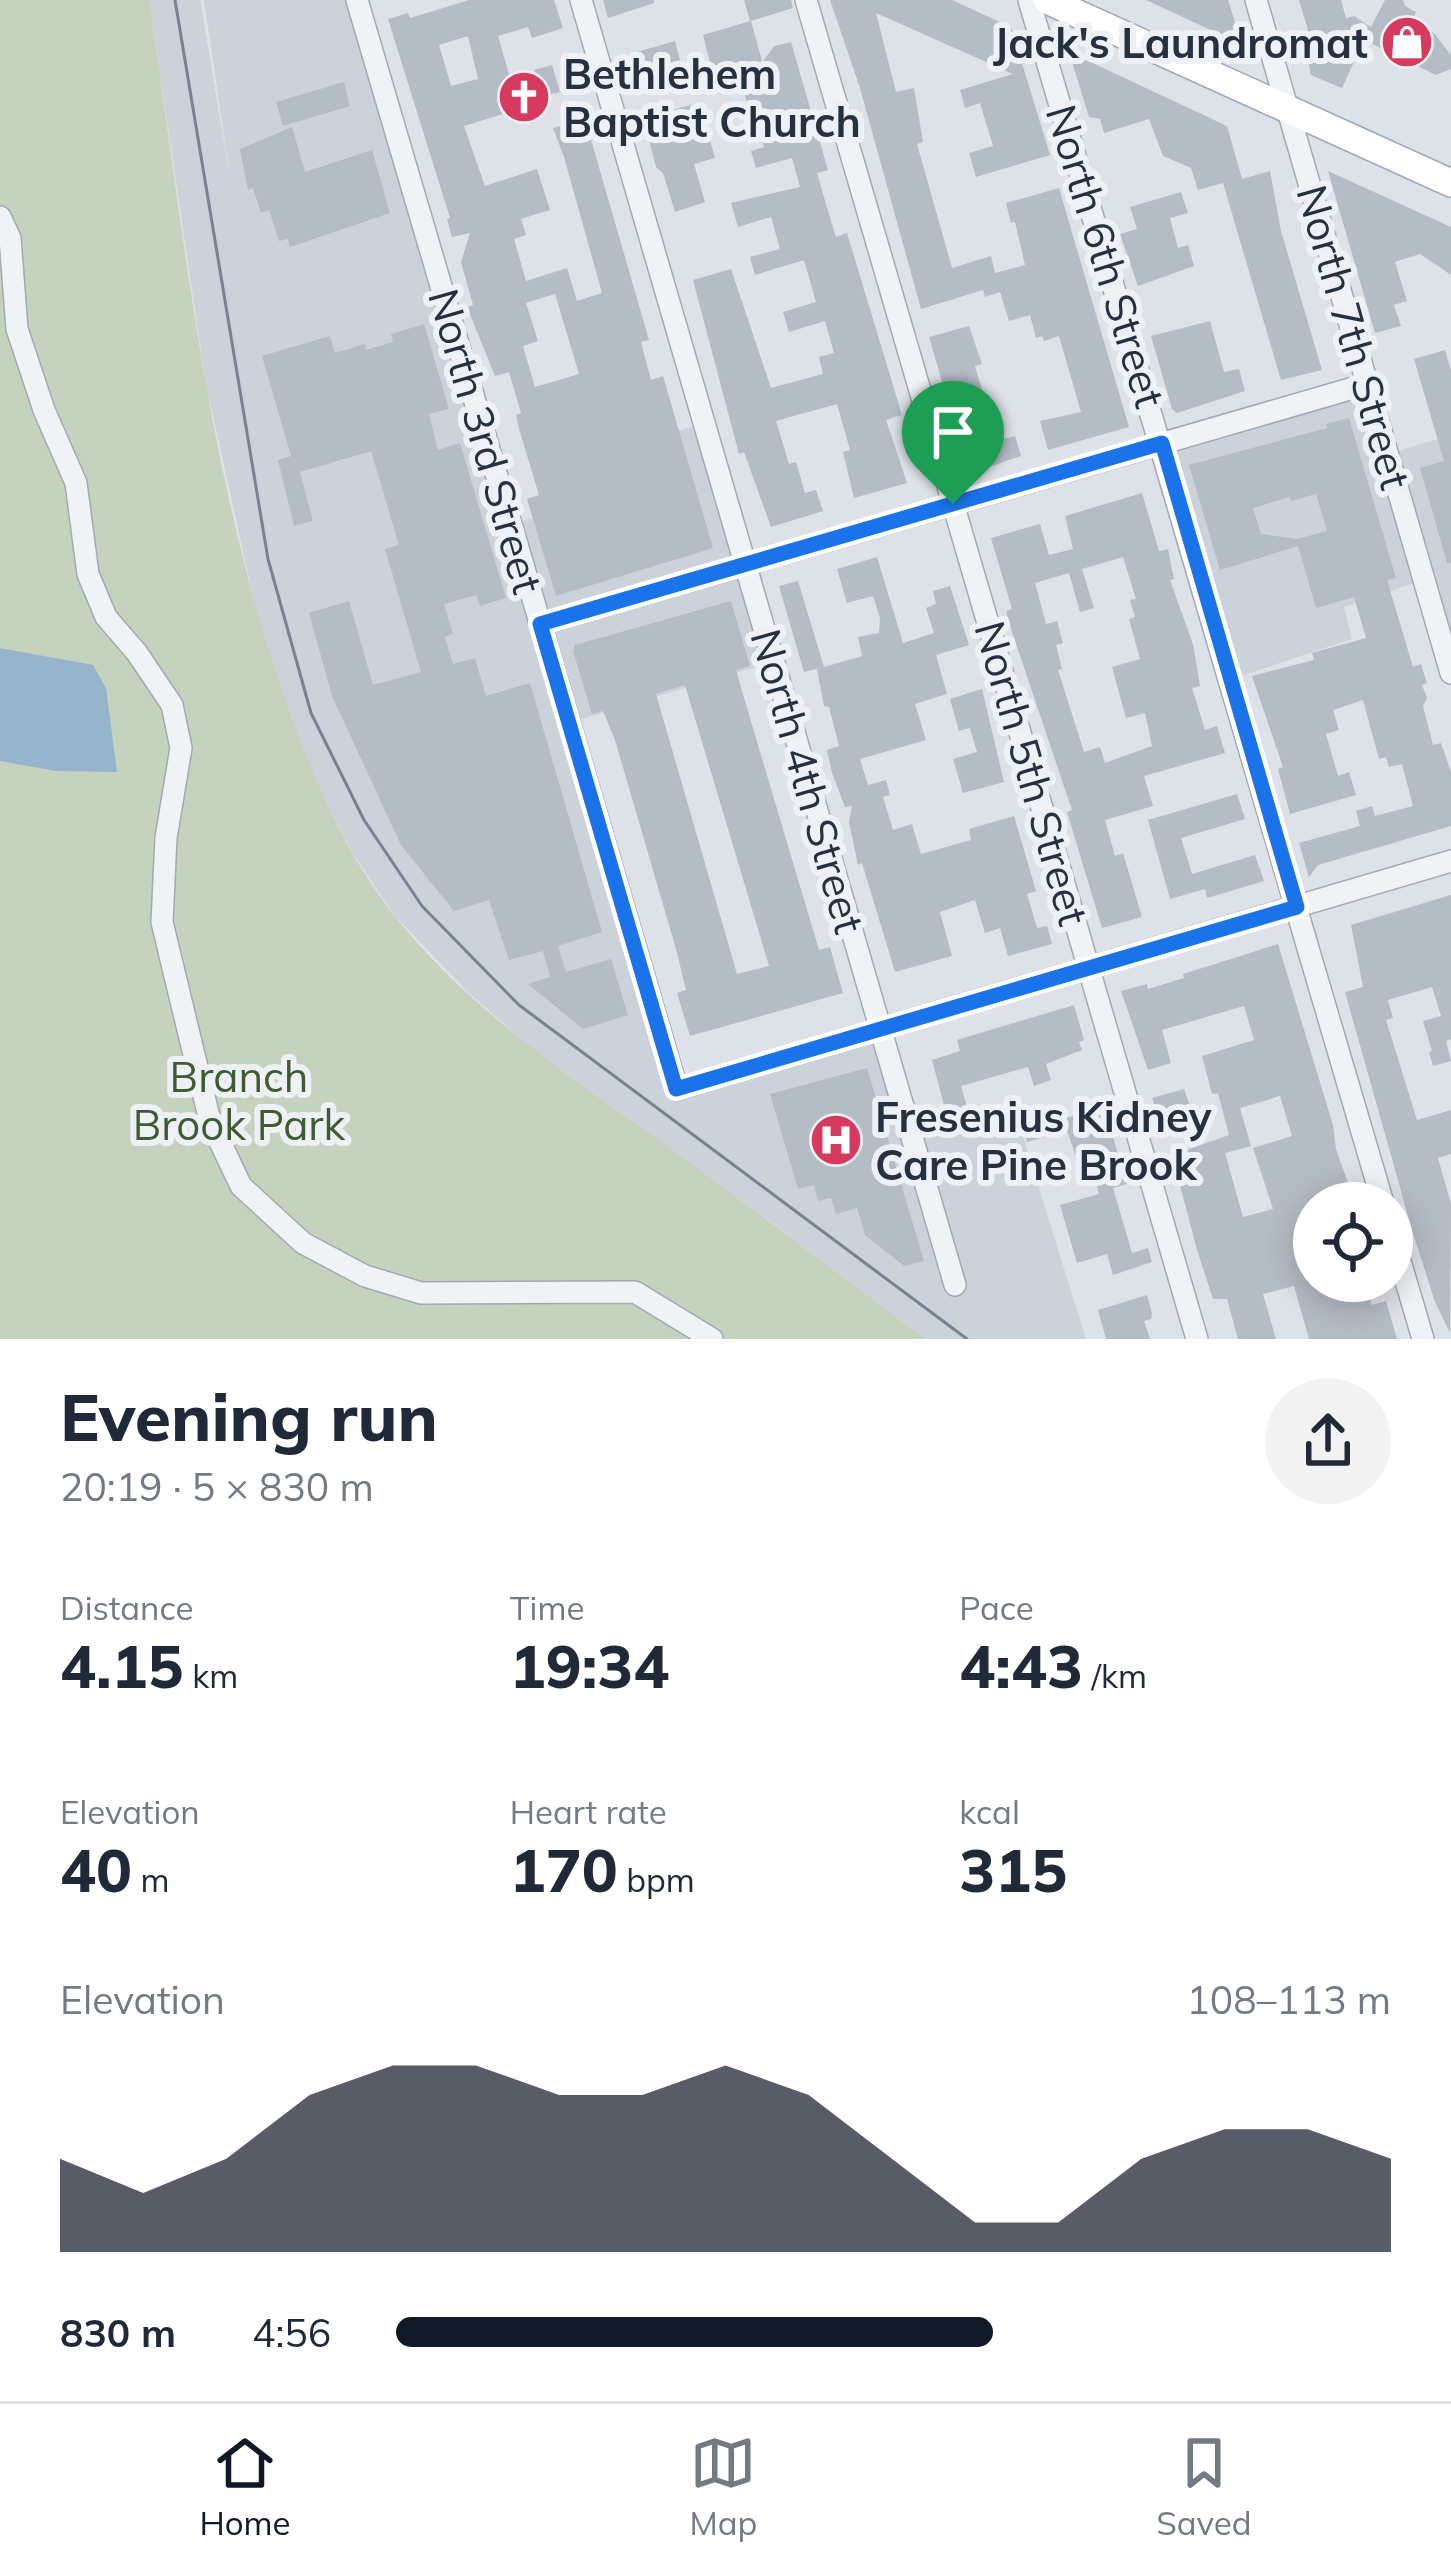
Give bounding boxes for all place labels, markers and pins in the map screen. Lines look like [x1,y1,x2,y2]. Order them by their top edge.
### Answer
shop icon: Jack's Laundromat [1379,14,1435,70]
place label: Jack's Laundromat [993,16,1368,69]
place label: Bethlehem Baptist Church [563,47,861,148]
church icon: Bethlehem Baptist Church [496,69,552,125]
pin [902,381,1004,504]
place label: Fresenius Kidney Care Pine Brook [875,1090,1212,1191]
hospital icon: Fresenius Kidney Care Pine Brook [808,1112,864,1168]

